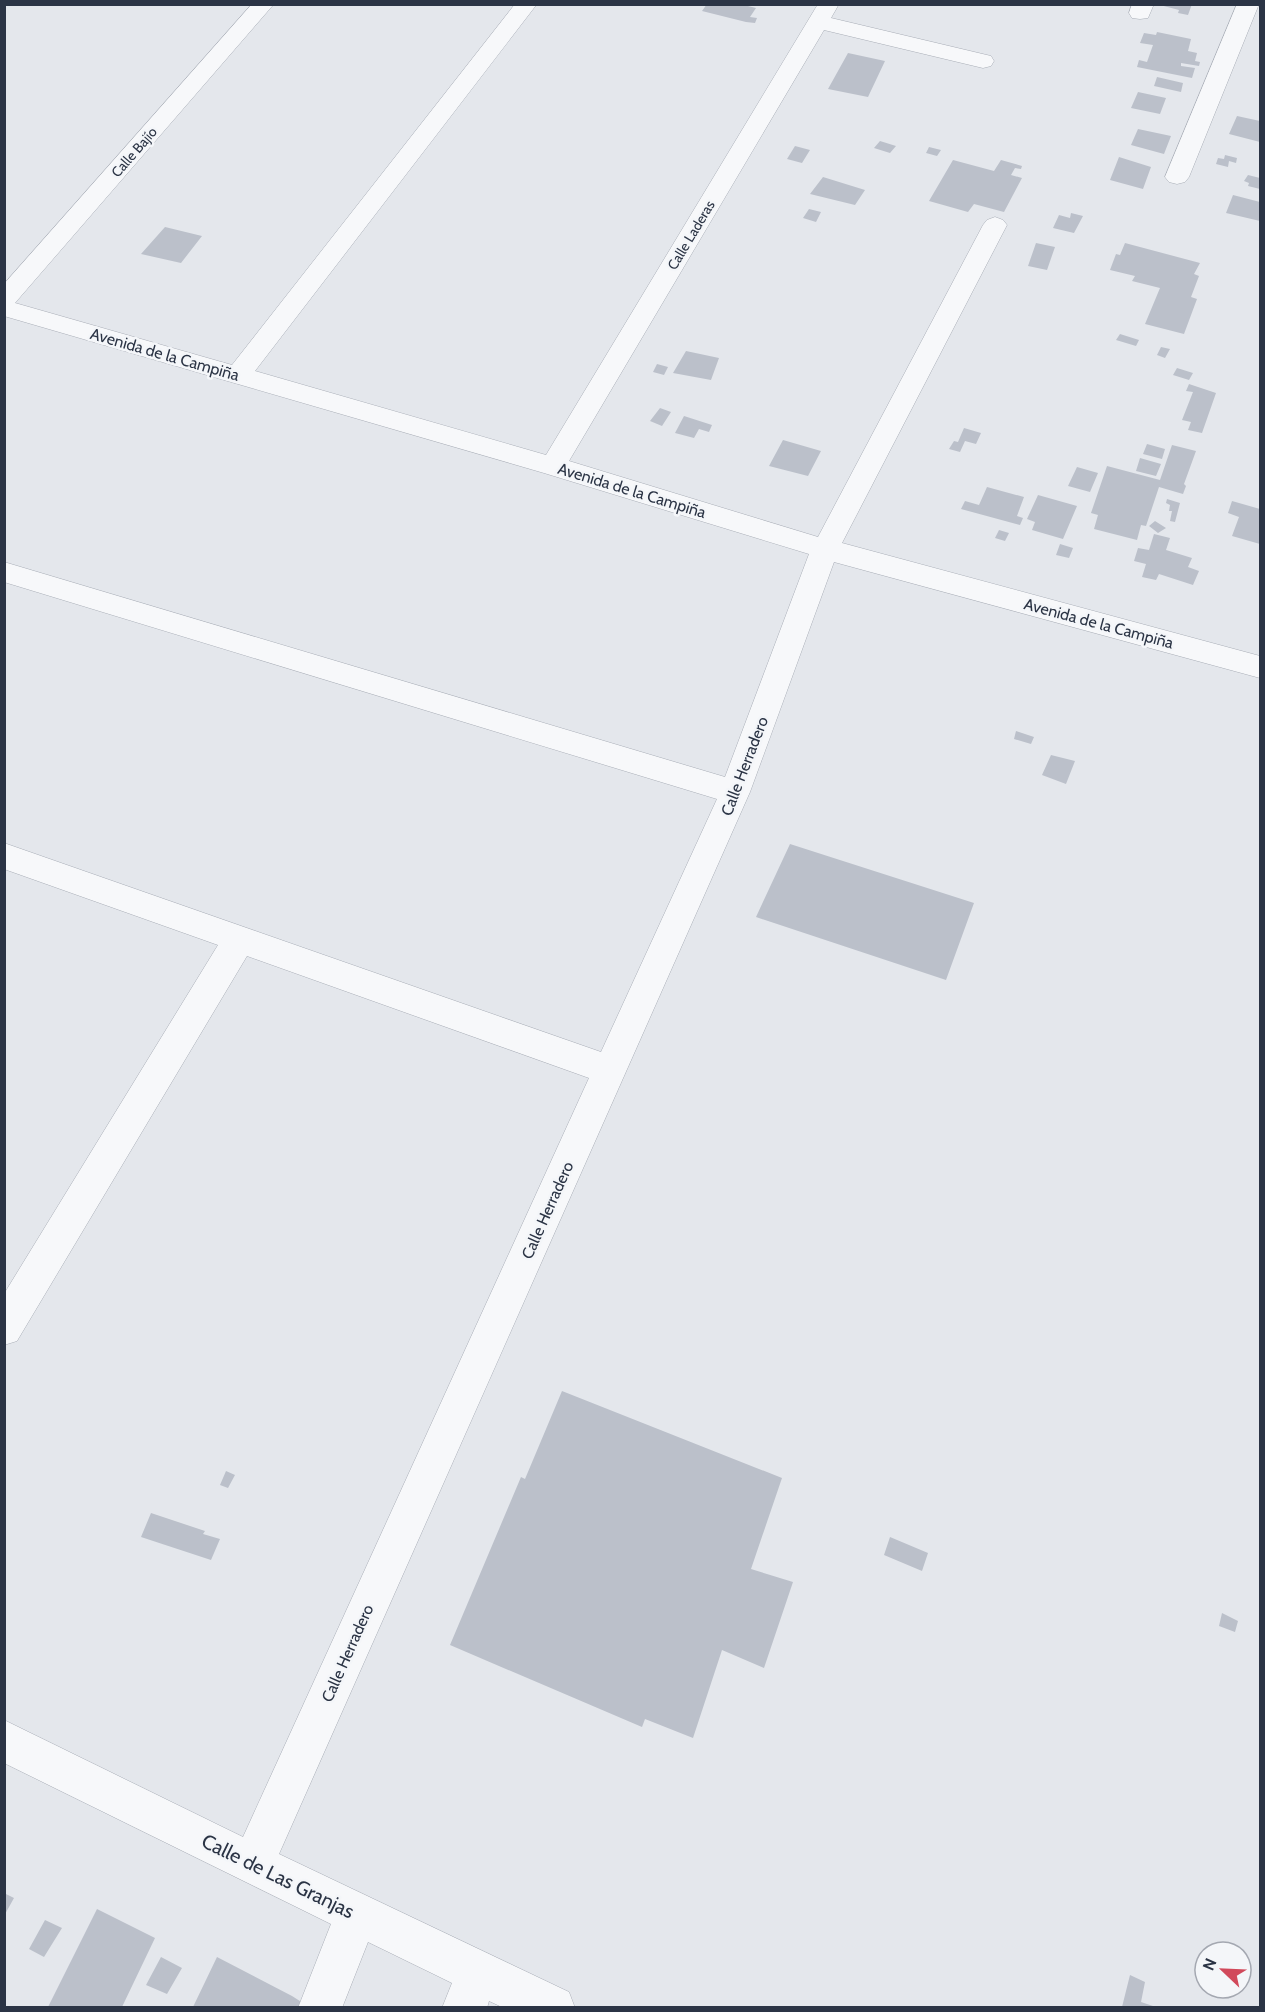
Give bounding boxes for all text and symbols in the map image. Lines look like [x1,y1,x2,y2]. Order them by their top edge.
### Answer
street label: Calle Bajío [107,123,161,181]
street label: Calle Laderas [663,197,719,273]
street label: Avenida de la Campiña [88,324,242,385]
street label: Avenida de la Campiña [555,459,709,522]
street label: Avenida de la Campiña [1022,594,1176,653]
street label: Calle Herradero [717,714,772,818]
street label: Calle Herradero [518,1158,577,1262]
street label: Calle Herradero [318,1601,377,1705]
street label: Calle de Las Granjas [198,1829,358,1923]
north arrow [1193,1940,1253,2000]
text: N [1199,1955,1221,1973]

